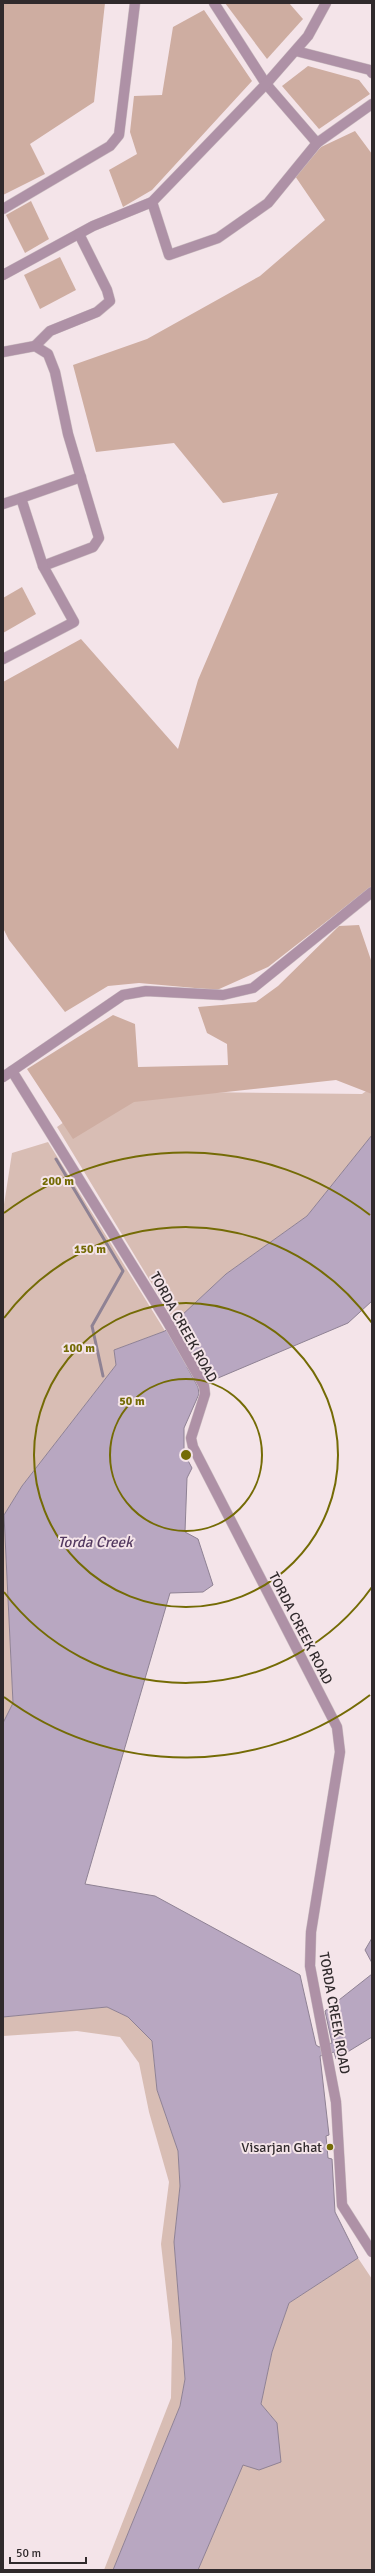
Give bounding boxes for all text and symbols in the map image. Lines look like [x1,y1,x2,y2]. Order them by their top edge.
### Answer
text: 200 m [42,1174,74,1189]
text: 150 m [74,1242,106,1257]
street label: TORDA CREEK ROAD [146,1269,221,1385]
text: 100 m [63,1341,95,1356]
text: 50 m [119,1394,145,1409]
centre of rings [179,1448,193,1462]
water label: Torda Creek [57,1533,134,1551]
street label: TORDA CREEK ROAD [265,1569,336,1687]
street label: TORDA CREEK ROAD [315,1951,354,2075]
place label: Visarjan Ghat [241,2139,322,2156]
marker: Visarjan Ghat [325,2142,335,2152]
scale bar [10,2539,86,2565]
text: 50 m [16,2546,41,2561]

